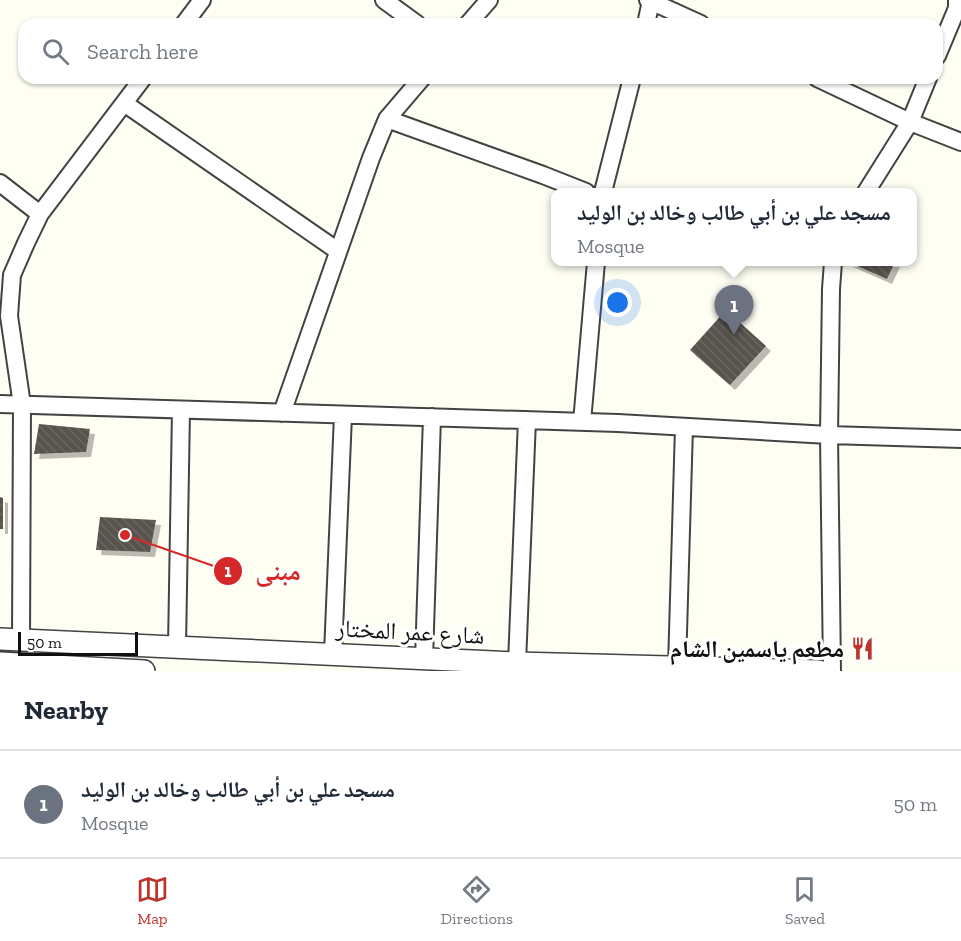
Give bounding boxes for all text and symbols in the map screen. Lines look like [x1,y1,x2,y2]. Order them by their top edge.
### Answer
search box [18,18,943,84]
icon: search [39,35,72,68]
text: Search here [87,38,198,65]
popup [551,188,917,266]
text: مسجد علي بن أبي طالب وخالد بن الوليد [577,199,891,226]
text: Mosque [577,234,645,258]
pin: 1 [714,286,754,335]
your location [603,288,632,317]
callout: مبنى [213,549,313,593]
text: مبنى [255,555,301,587]
text: 1 [224,560,232,582]
street label: شارع عمر المختار [334,613,485,651]
scale bar [18,629,138,656]
text: 50 m [27,633,62,652]
place label: مطعم ياسمين الشام [670,634,844,666]
restaurant icon: مطعم ياسمين الشام [849,636,875,662]
text: Nearby [24,694,108,726]
text: مسجد علي بن أبي طالب وخالد بن الوليد [81,776,395,803]
text: 1 [39,792,48,816]
text: 50 m [893,792,937,816]
text: Mosque [81,811,149,835]
tab: Map [136,873,169,928]
tab: Directions [441,873,513,928]
tab: Saved [785,873,825,928]

